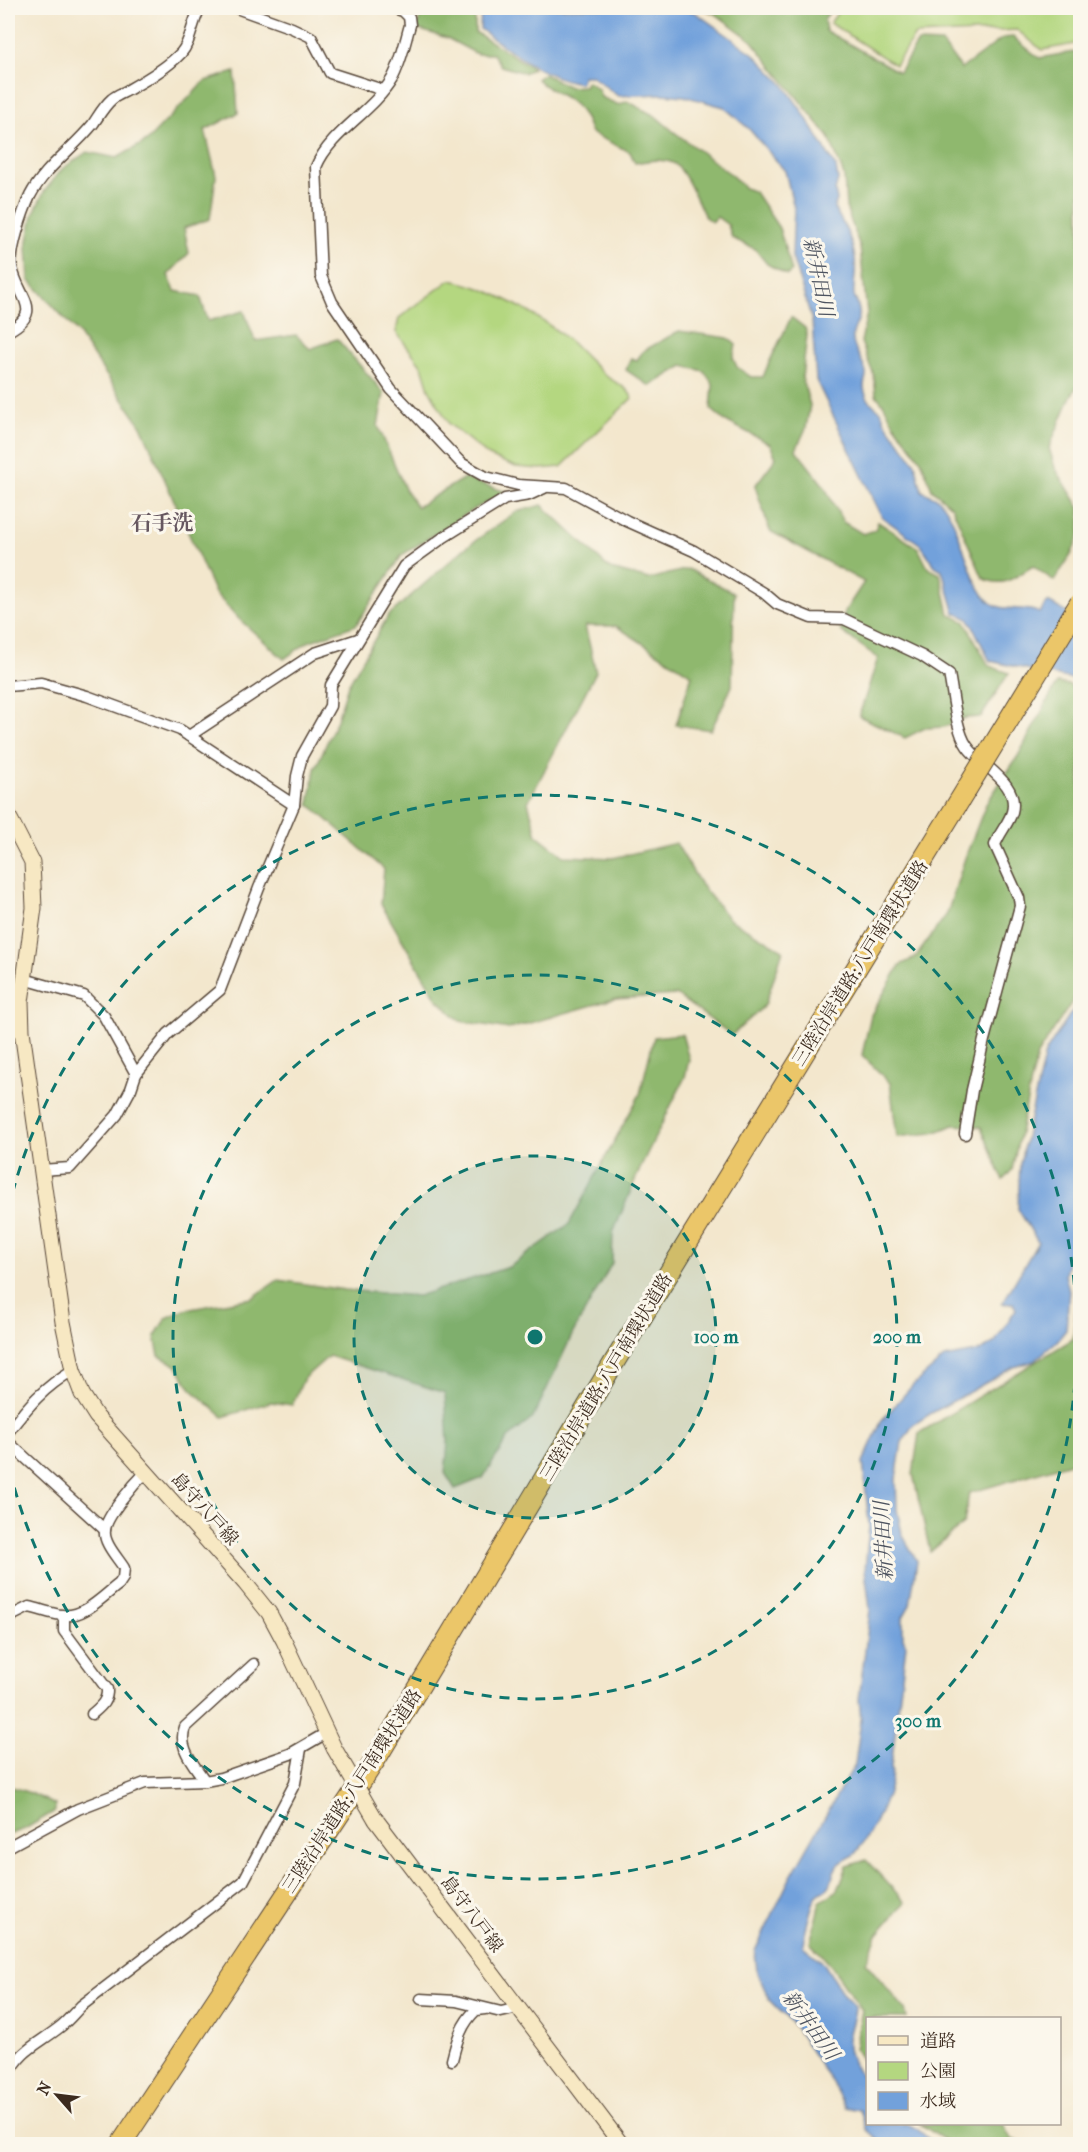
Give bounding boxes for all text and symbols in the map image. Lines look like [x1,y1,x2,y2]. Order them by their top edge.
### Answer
water label: 新井田川 [799,236,838,321]
district label: 石手洗 [131,511,194,535]
street label: 三陸沿岸道路;八戸南環状道路 [788,857,933,1070]
street label: 三陸沿岸道路;八戸南環状道路 [536,1270,677,1485]
centre of rings [525,1327,545,1347]
text: 100 m [693,1327,740,1348]
text: 200 m [873,1327,922,1348]
street label: 島守八戸線 [167,1469,243,1550]
water label: 新井田川 [870,1498,897,1582]
street label: 三陸沿岸道路;八戸南環状道路 [279,1686,426,1897]
text: 300 m [895,1711,942,1732]
street label: 島守八戸線 [436,1872,507,1957]
water label: 新井田川 [778,1986,845,2066]
legend [866,2017,1061,2125]
text: 道路 [920,2031,956,2052]
text: 公園 [920,2061,956,2082]
north arrow [27,2065,87,2125]
text: N [33,2078,56,2098]
text: 水域 [920,2091,956,2112]

